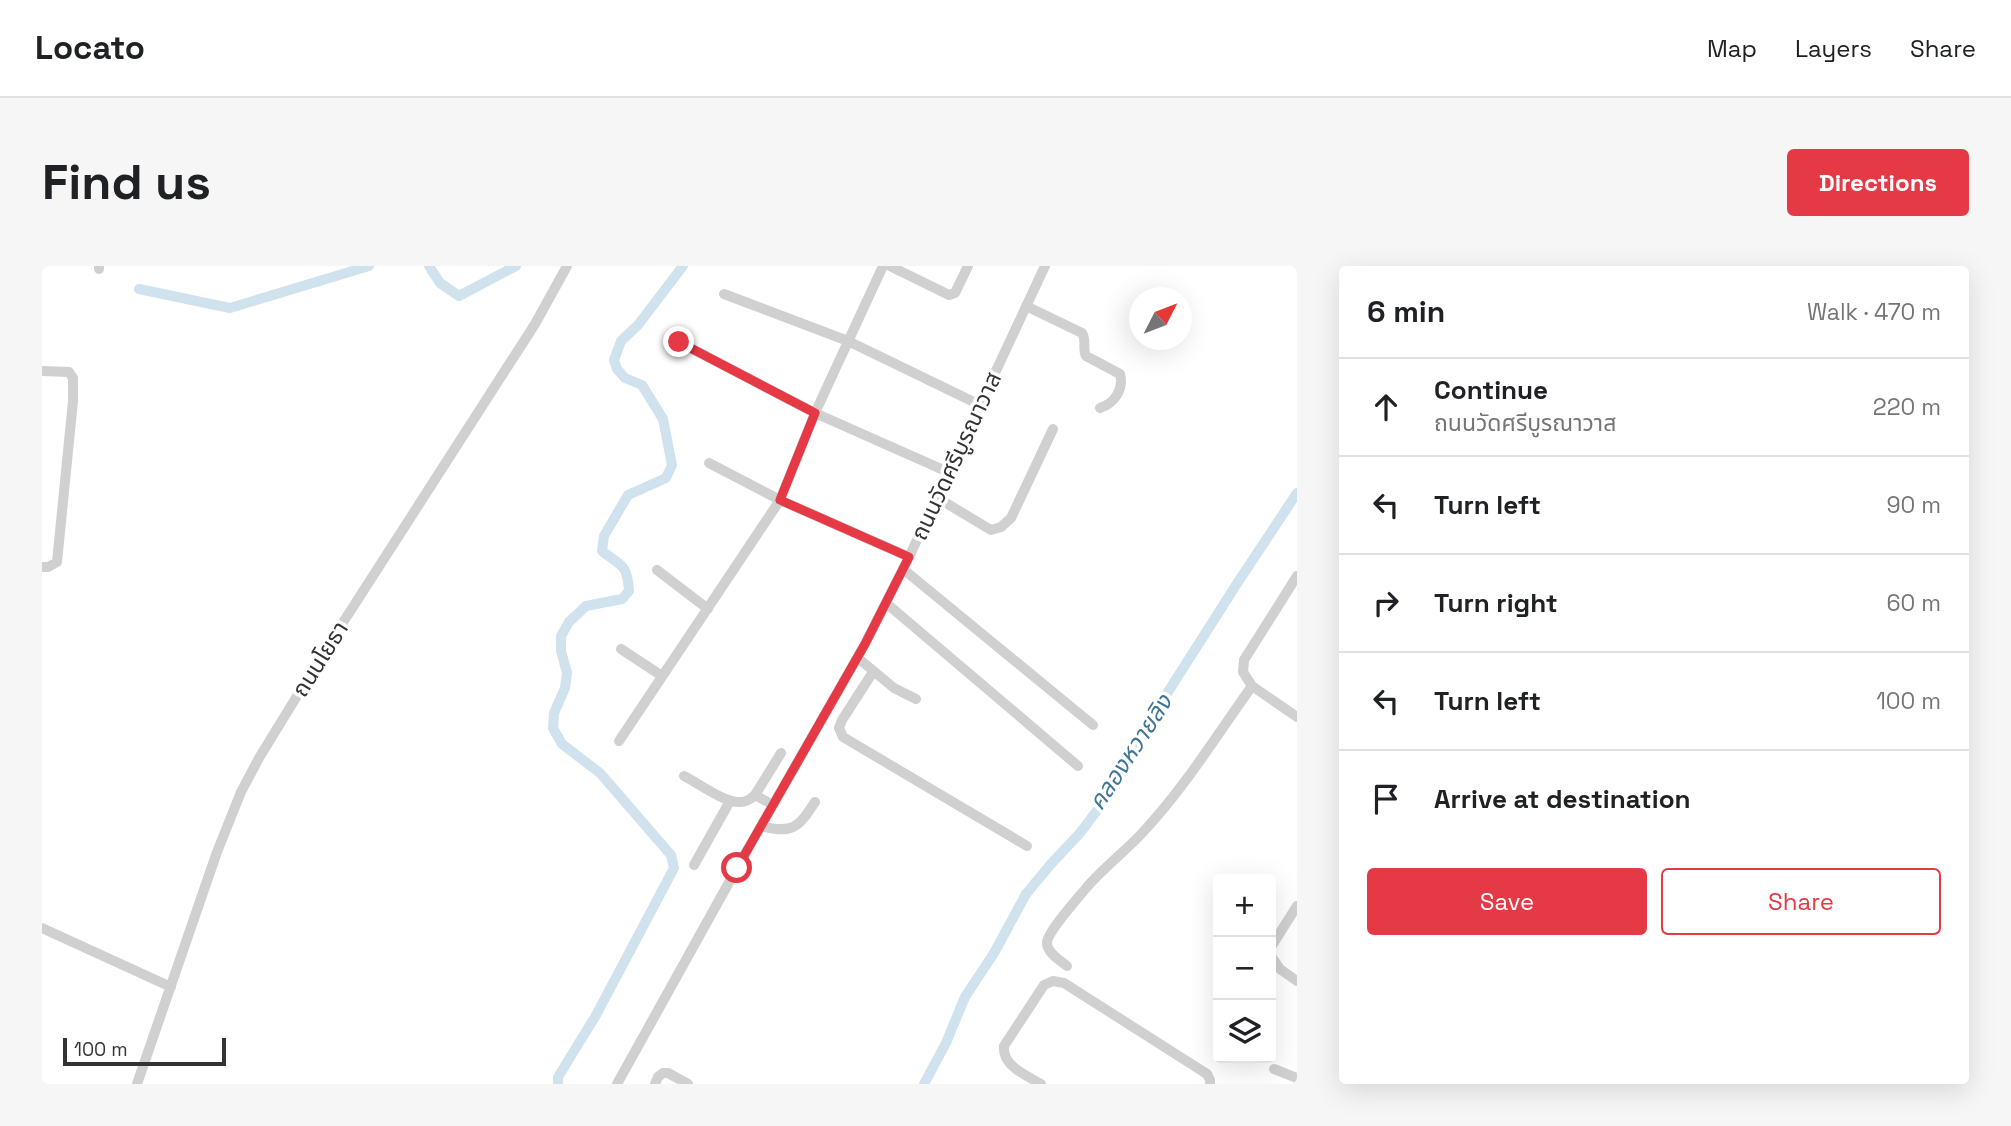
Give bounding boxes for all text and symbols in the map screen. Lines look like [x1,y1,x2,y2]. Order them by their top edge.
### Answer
text: Locato [35,27,145,69]
text: Map [1707,33,1757,64]
text: Layers [1795,33,1872,64]
text: Share [1910,33,1976,64]
button: Directions [1787,149,1969,216]
text: Find us [42,151,211,213]
north arrow [1129,287,1192,350]
text: 6 min [1367,292,1445,331]
text: Walk · 470 m [1807,297,1941,327]
route end [663,326,694,357]
street label: ถนนวัดศรีบูรณาวาส [904,367,1008,545]
text: Continue [1434,373,1548,407]
icon: ahead [1367,388,1405,426]
text: 220 m [1873,392,1941,422]
text: ถนนวัดศรีบูรณาวาส [1434,408,1616,438]
icon: left [1367,486,1405,524]
text: Turn left [1434,488,1541,522]
text: 90 m [1886,490,1941,520]
icon: right [1367,584,1405,622]
text: Turn right [1434,586,1558,620]
text: 60 m [1886,588,1941,618]
street label: ถนนโยธา [285,615,355,703]
icon: left [1367,682,1405,720]
text: Turn left [1434,684,1541,718]
text: 100 m [1876,686,1941,716]
water label: คลองหวายลิง [1081,687,1179,816]
icon: arrive [1367,780,1405,818]
text: Arrive at destination [1434,782,1691,816]
route start [721,852,752,883]
button: Save [1367,868,1647,935]
button: Share [1661,868,1941,935]
map controls [1213,874,1276,1063]
button: + [1213,874,1276,937]
button: − [1213,937,1276,1000]
button: layers [1213,1000,1276,1063]
scale bar [63,1035,226,1067]
text: 100 m [74,1037,128,1062]

